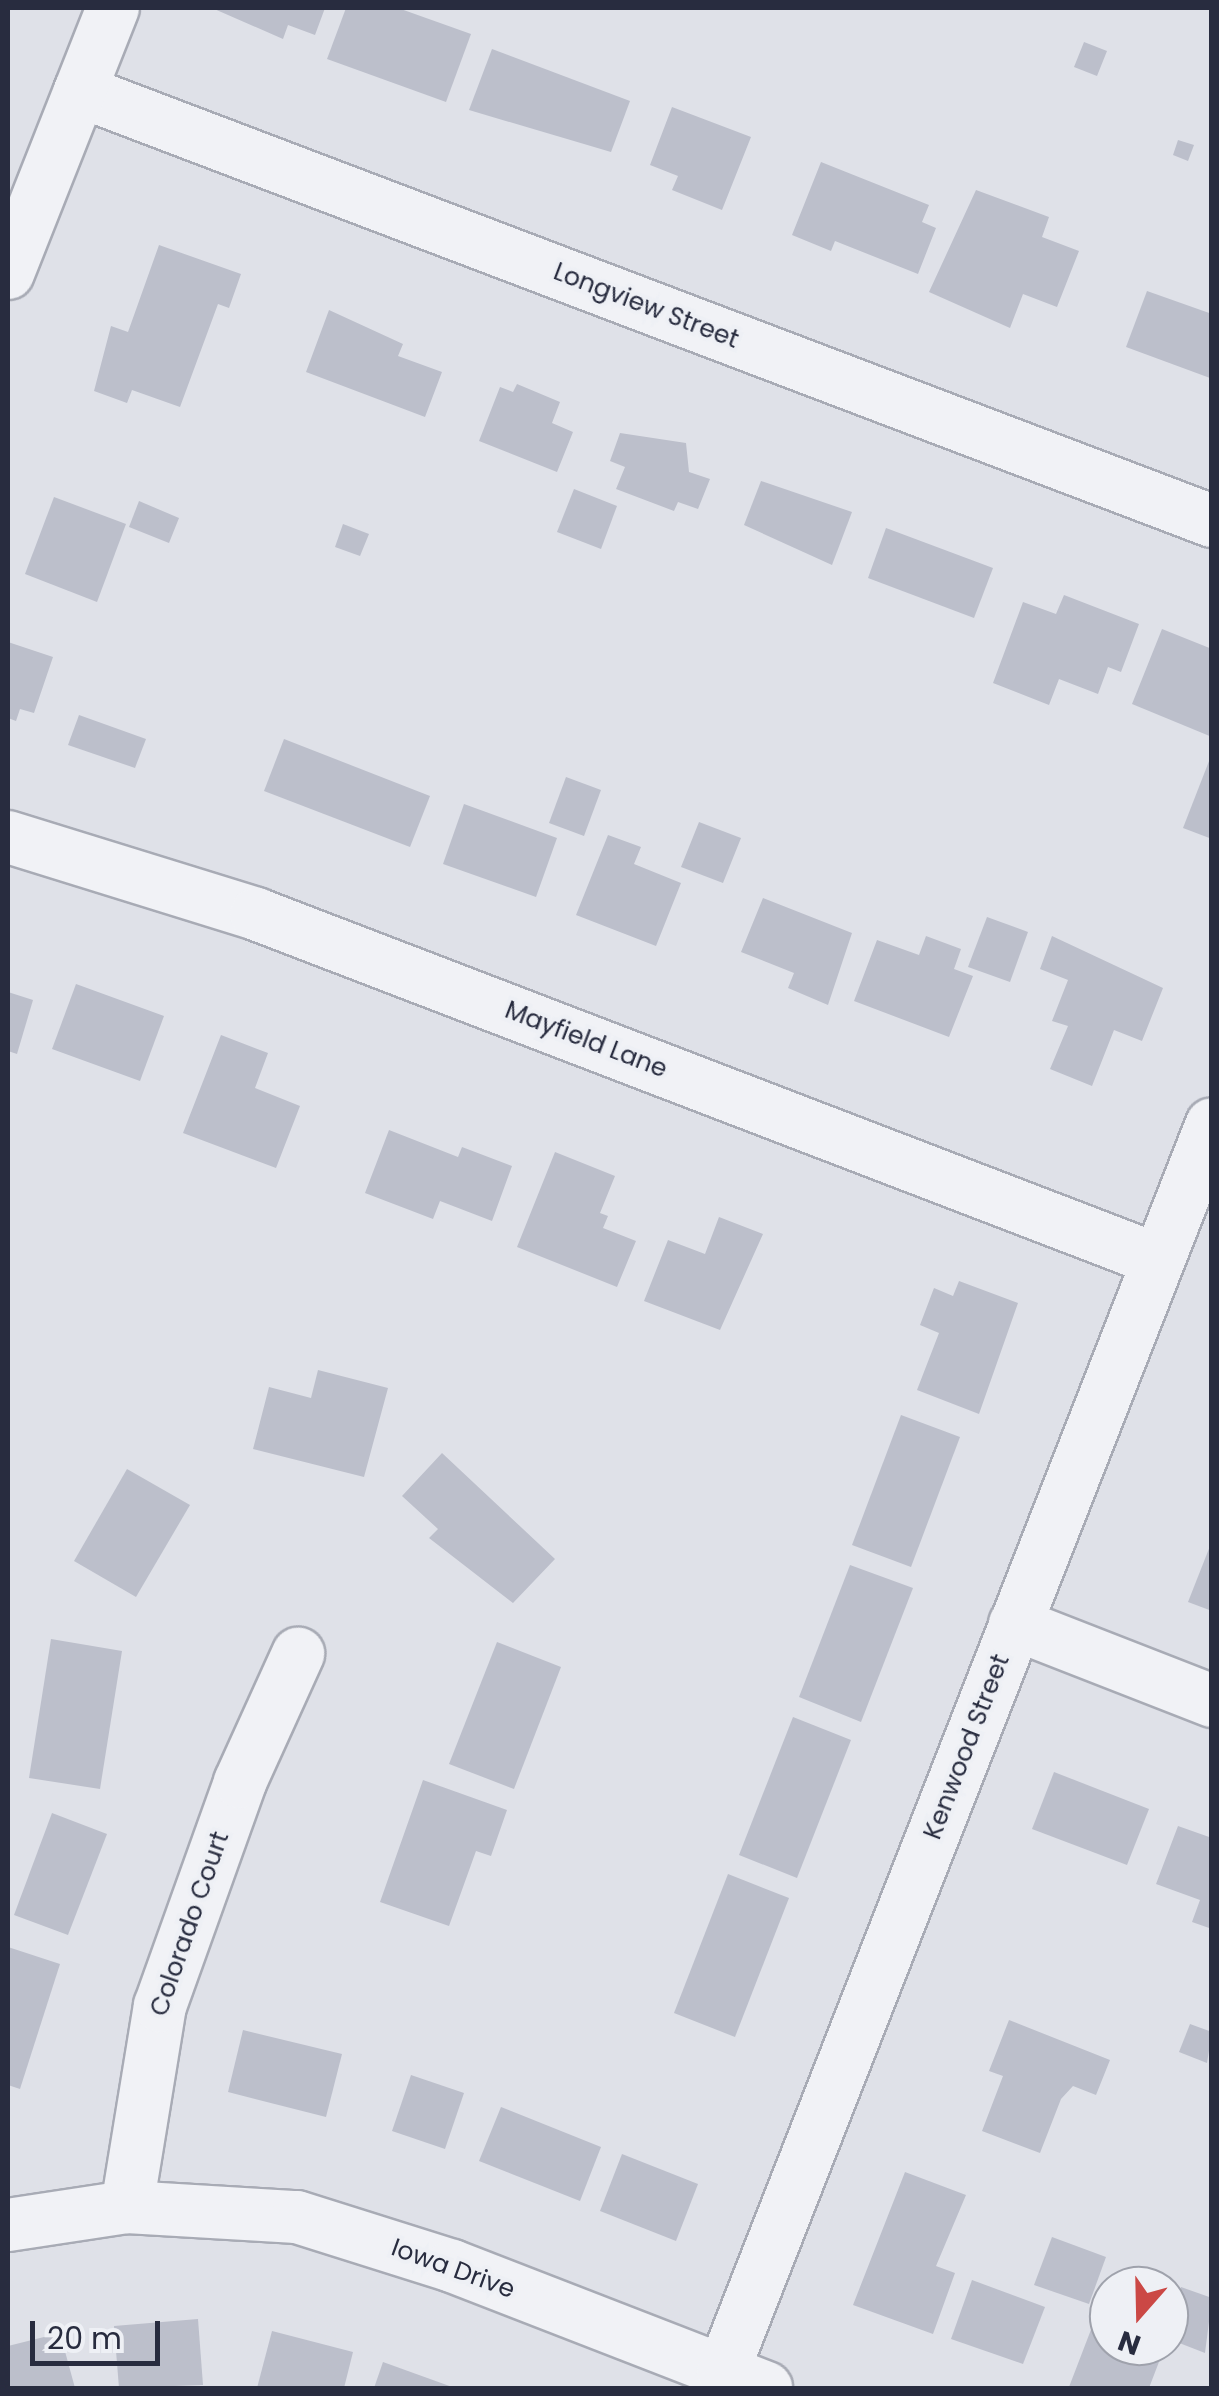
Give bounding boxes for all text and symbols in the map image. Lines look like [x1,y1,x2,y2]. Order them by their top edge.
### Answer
street label: Longview Street [549,257,743,355]
street label: Mayfield Lane [501,995,671,1085]
street label: Kenwood Street [918,1650,1016,1844]
street label: Colorado Court [144,1828,236,2020]
street label: Iowa Drive [387,2233,519,2305]
north arrow [1089,2266,1189,2366]
scale bar [35,2301,165,2363]
text: 20 m [47,2317,122,2360]
text: N [1113,2321,1146,2365]

